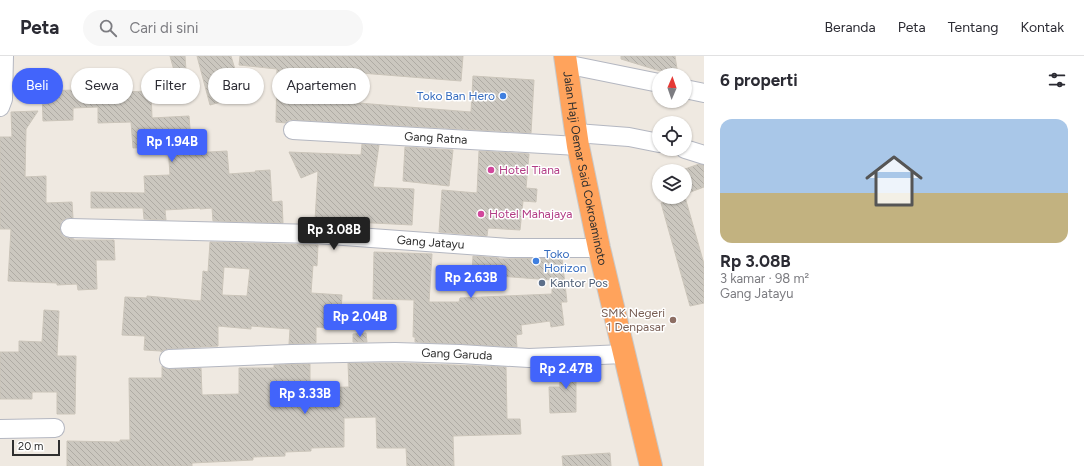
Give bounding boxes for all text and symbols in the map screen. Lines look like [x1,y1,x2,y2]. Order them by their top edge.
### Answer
search box [83,10,363,46]
text: Peta [20,16,59,39]
icon: search [97,17,119,39]
text: Cari di sini [129,19,198,37]
text: Beranda [824,19,876,36]
text: Peta [898,19,926,36]
text: Tentang [948,19,998,36]
text: Kontak [1020,19,1064,36]
chip: Beli [12,68,63,104]
chip: Sewa [71,68,133,104]
chip: Filter [141,68,200,104]
chip: Baru [208,68,264,104]
chip: Apartemen [272,68,370,104]
north arrow [652,68,692,108]
map controls [652,68,692,204]
icon: filters [1046,69,1068,91]
street label: Jalan Haji Oemar Said Cokroaminoto [560,70,610,267]
text: 6 properti [720,70,798,90]
place label: Toko Ban Hero [417,89,495,103]
marker: Toko Ban Hero [498,91,508,101]
button: locate [652,116,692,156]
pin: Rp 1.94B [131,129,213,163]
street label: Gang Ratna [404,129,468,147]
text: Rp 1.94B [146,134,198,149]
icon: home [858,145,930,217]
place label: Hotel Tiana [499,163,560,177]
button: layers [652,164,692,204]
marker: Hotel Tiana [486,165,496,175]
place label: Hotel Mahajaya [489,207,572,221]
marker: Hotel Mahajaya [476,209,486,219]
pin: Rp 3.08B [293,217,375,251]
text: Rp 3.08B [307,222,361,237]
street label: Gang Jatayu [396,233,465,252]
place label: Toko Horizon [544,247,587,275]
text: Rp 3.08B [720,251,791,271]
marker: Toko Horizon [531,256,541,266]
pin: Rp 2.63B [430,265,512,299]
text: Rp 2.63B [445,270,497,285]
text: 3 kamar · 98 m² [720,271,809,286]
place label: Kantor Pos [550,276,608,290]
marker: Kantor Pos [537,278,547,288]
text: Gang Jatayu [720,286,793,301]
pin: Rp 2.04B [319,304,401,338]
place label: SMK Negeri 1 Denpasar [601,306,665,334]
text: Rp 2.04B [333,309,387,324]
marker: SMK Negeri 1 Denpasar [668,315,678,325]
street label: Gang Garuda [421,346,493,363]
pin: Rp 2.47B [525,356,607,390]
text: Rp 2.47B [539,361,593,376]
pin: Rp 3.33B [264,381,346,415]
text: Rp 3.33B [279,386,331,401]
scale bar [12,438,60,457]
text: 20 m [18,440,43,453]

